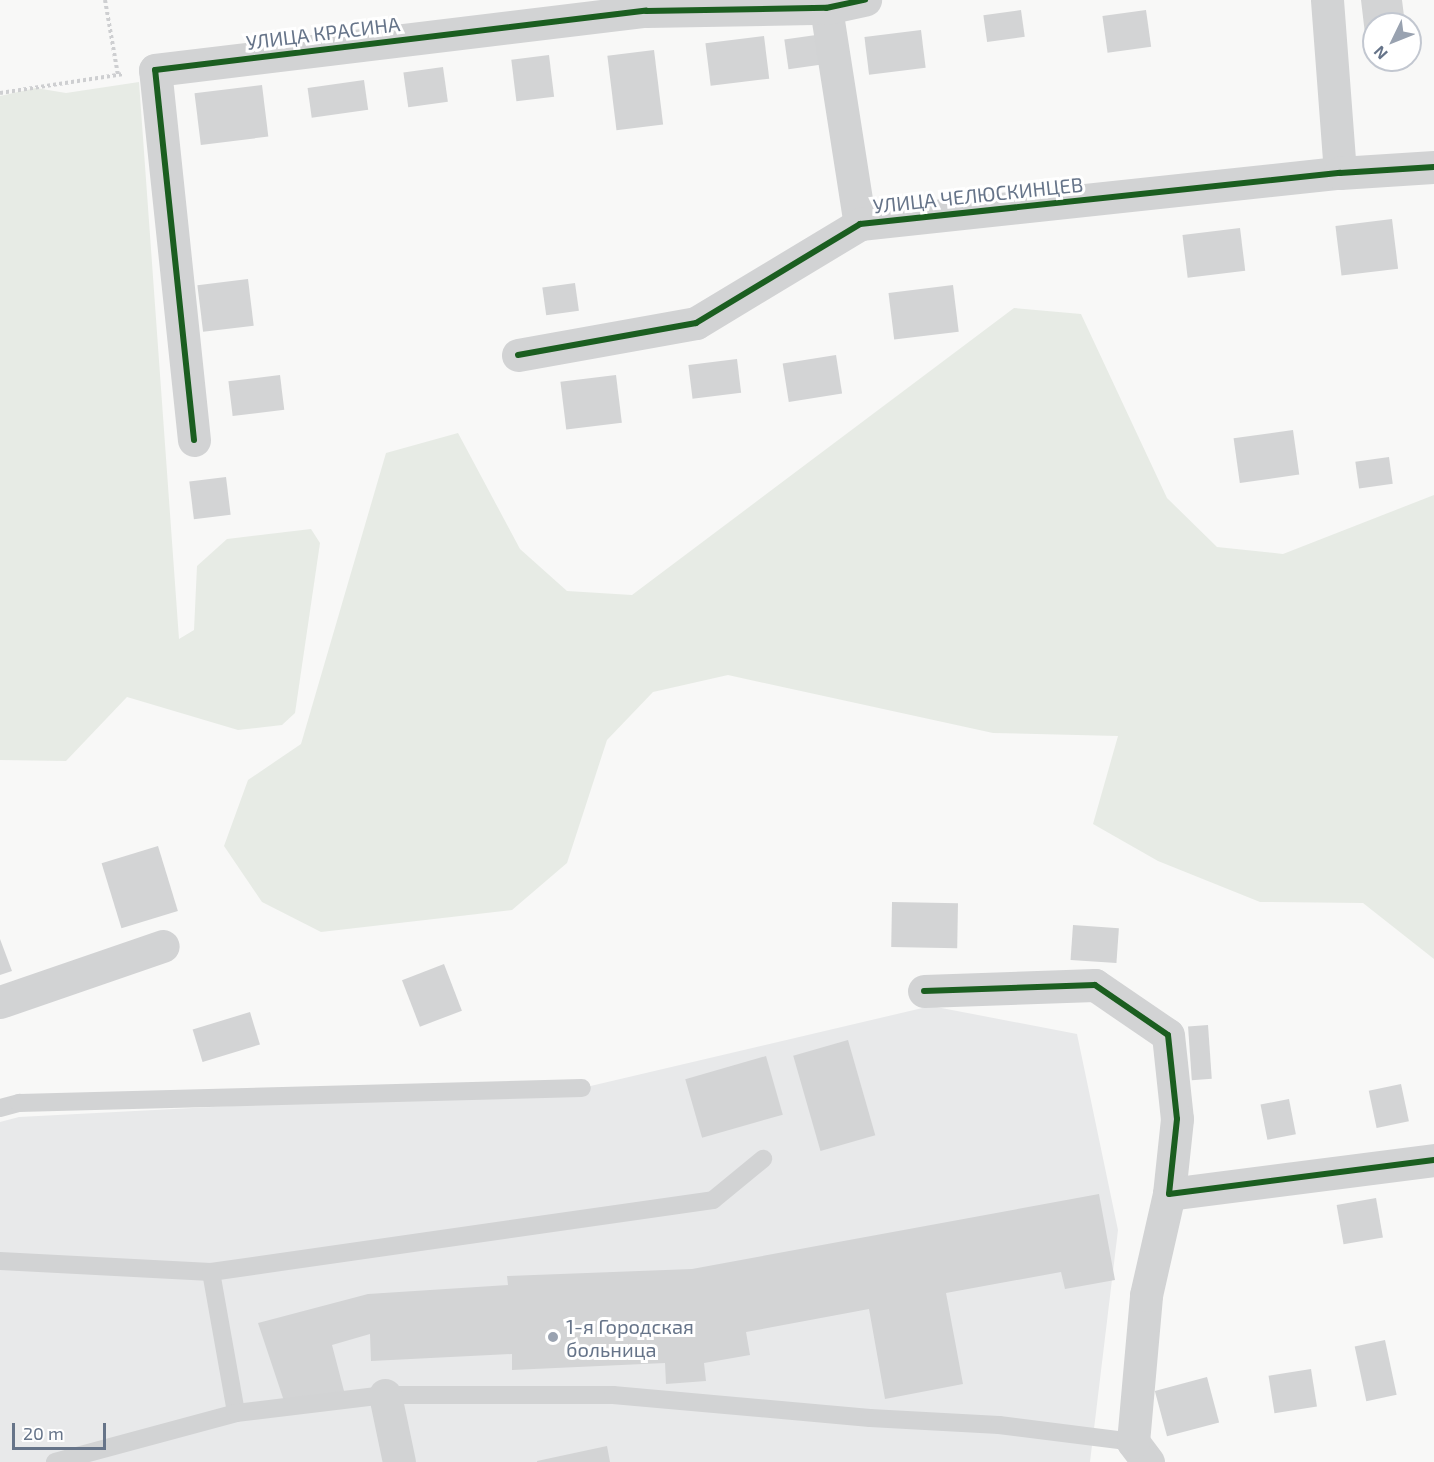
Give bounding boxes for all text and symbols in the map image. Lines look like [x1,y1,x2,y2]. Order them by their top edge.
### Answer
street label: УЛИЦА КРАСИНА [245,12,401,54]
north arrow [1362,12,1422,72]
text: N [1369,43,1391,64]
street label: УЛИЦА ЧЕЛЮСКИНЦЕВ [872,172,1084,218]
place label: 1-я Городская больница [566,1314,694,1361]
marker: 1-я Городская больница [544,1328,562,1346]
scale bar [15,1411,110,1449]
text: 20 m [23,1422,64,1444]

